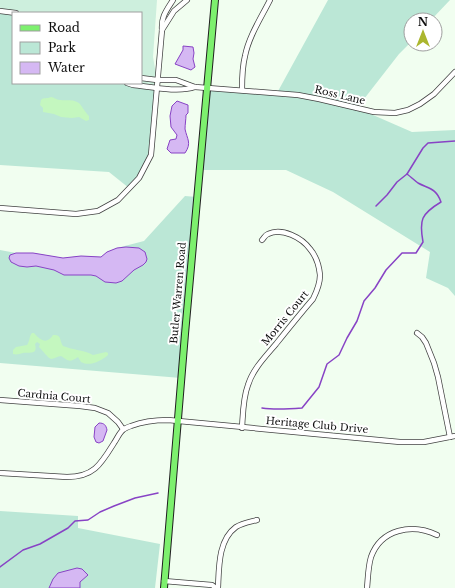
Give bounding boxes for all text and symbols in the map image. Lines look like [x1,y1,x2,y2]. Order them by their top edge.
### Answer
legend [12,12,142,84]
north arrow [403,12,443,52]
text: N [418,15,429,29]
text: Road [48,20,80,35]
text: Park [48,40,76,55]
text: Water [47,60,85,75]
street label: Ross Lane [313,83,367,107]
street label: Butler Warren Road [167,241,189,344]
street label: Morris Court [259,288,311,348]
street label: Cardnia Court [17,386,91,406]
street label: Heritage Club Drive [265,414,369,436]

